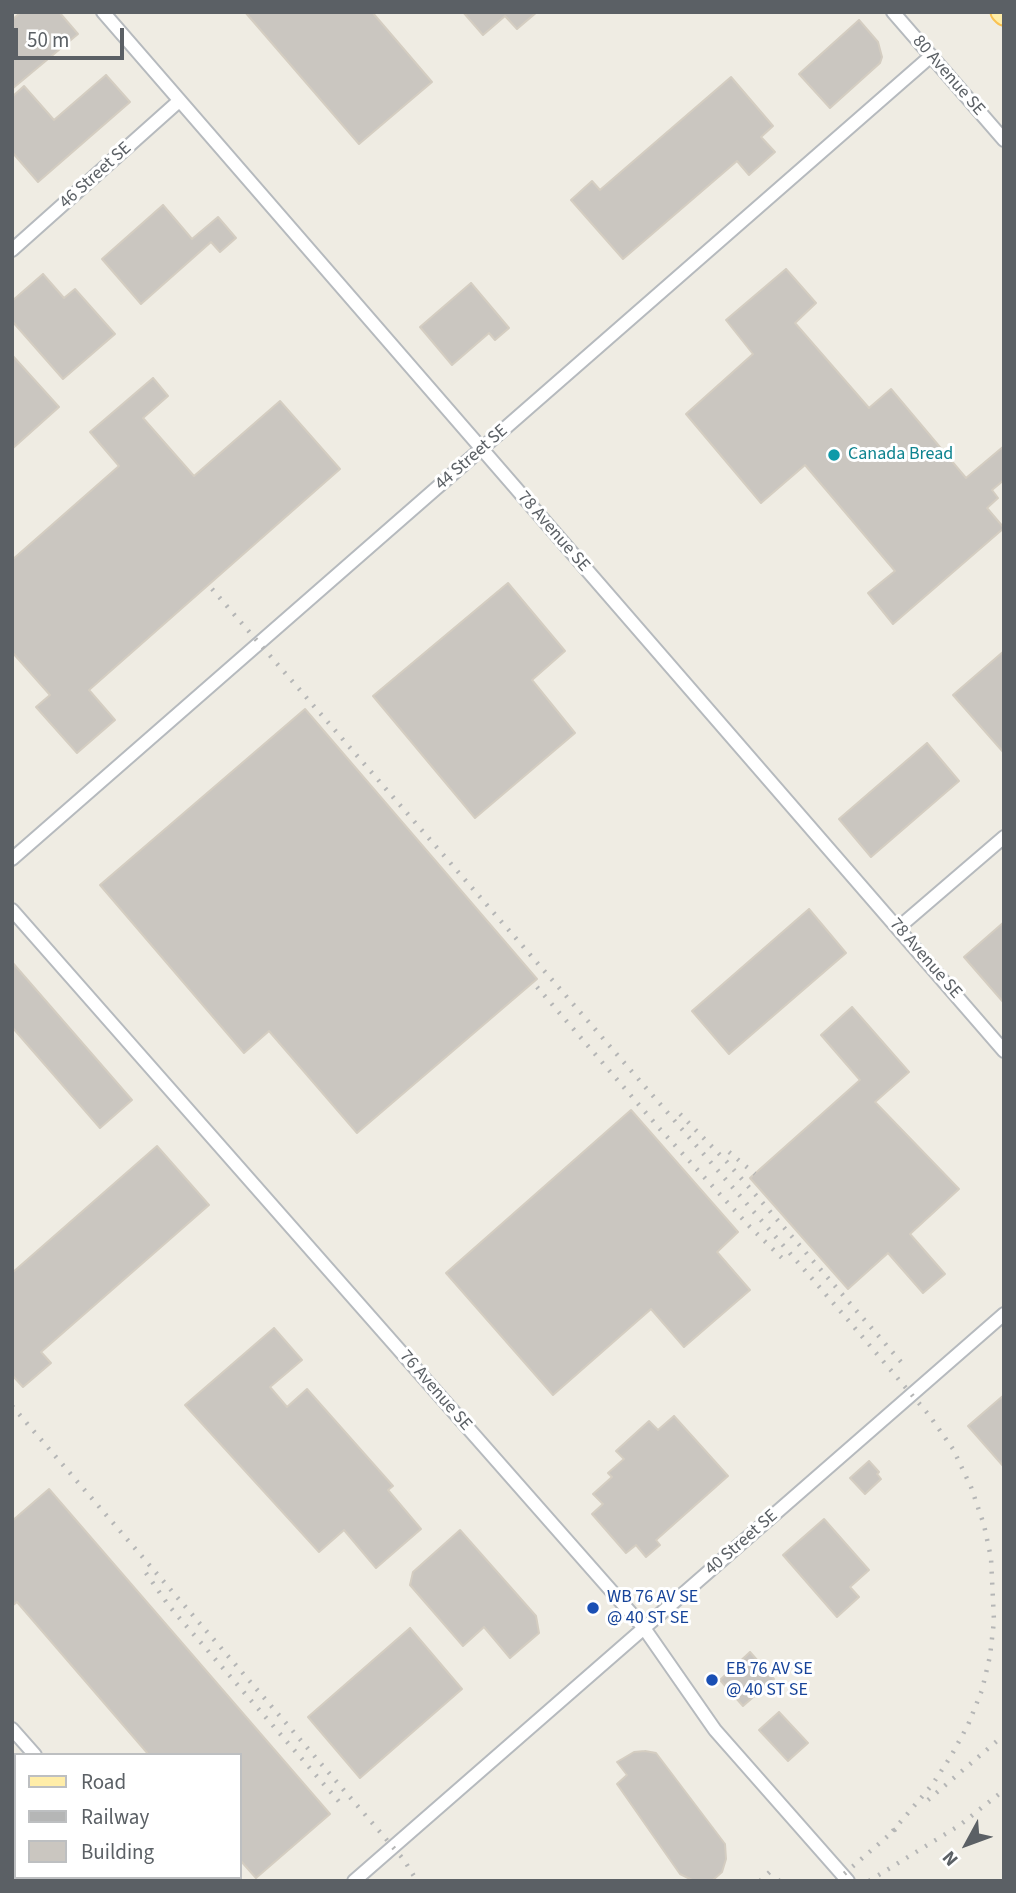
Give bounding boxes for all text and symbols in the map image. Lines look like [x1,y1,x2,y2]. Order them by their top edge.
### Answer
scale bar [18,14,128,58]
text: 50 m [27,25,69,55]
street label: 80 Avenue SE [907,31,989,121]
street label: 46 Street SE [56,138,136,214]
street label: 44 Street SE [431,421,513,495]
place label: Canada Bread [848,444,953,466]
marker: Canada Bread [826,447,842,463]
street label: 78 Avenue SE [512,487,594,577]
street label: 78 Avenue SE [884,914,966,1004]
street label: 76 Avenue SE [394,1346,476,1436]
street label: 40 Street SE [701,1506,783,1580]
place label: WB 76 AV SE @ 40 ST SE [607,1587,698,1630]
marker: WB 76 AV SE @ 40 ST SE [585,1600,601,1616]
place label: EB 76 AV SE @ 40 ST SE [726,1659,813,1702]
marker: EB 76 AV SE @ 40 ST SE [704,1672,720,1688]
legend [14,1753,242,1879]
text: Road [81,1767,126,1797]
text: Railway [81,1802,149,1832]
north arrow [932,1809,1002,1879]
text: Building [81,1837,154,1867]
text: N [936,1844,965,1872]

